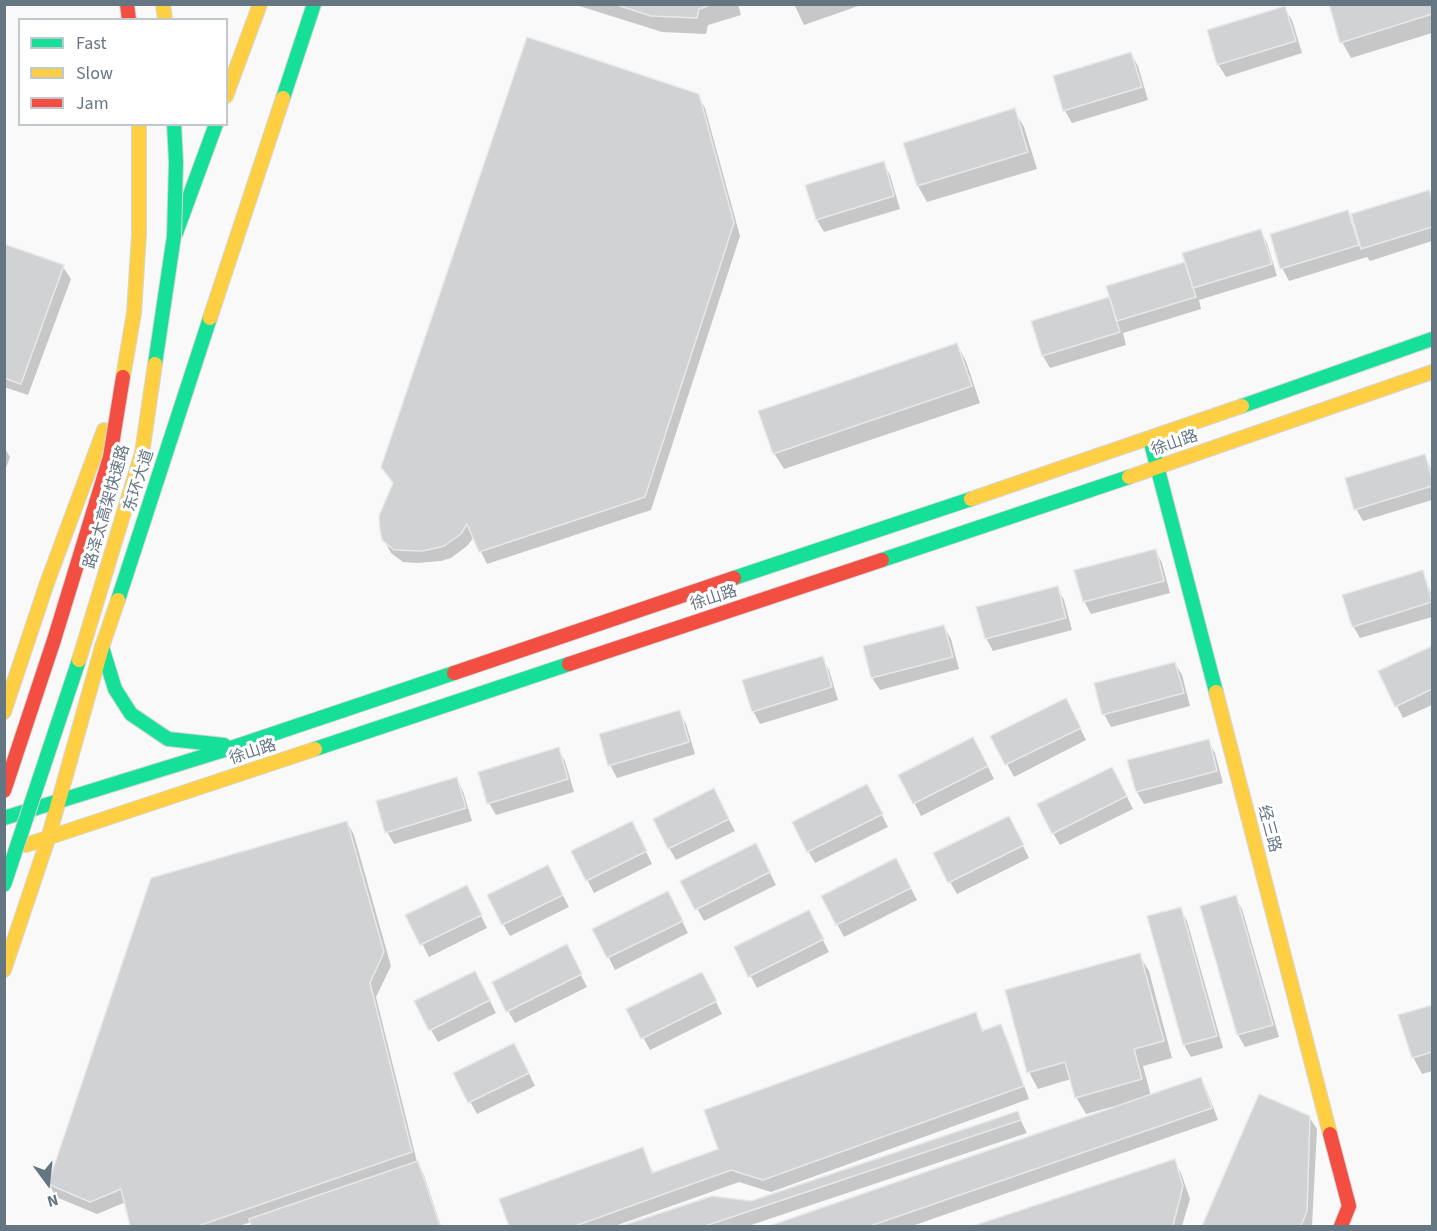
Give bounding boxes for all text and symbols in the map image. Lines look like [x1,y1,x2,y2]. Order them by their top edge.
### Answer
legend [18,18,228,126]
text: Fast [76,31,107,56]
text: Slow [76,61,113,86]
text: Jam [76,91,109,116]
street label: 徐山路 [1149,427,1201,461]
street label: 路泽太高架快速路 [81,443,135,571]
street label: 东环大道 [121,448,159,514]
street label: 徐山路 [688,582,740,616]
street label: 徐山路 [227,736,279,770]
street label: 经三路 [1253,803,1283,855]
north arrow [18,1153,78,1213]
text: N [45,1188,61,1212]

